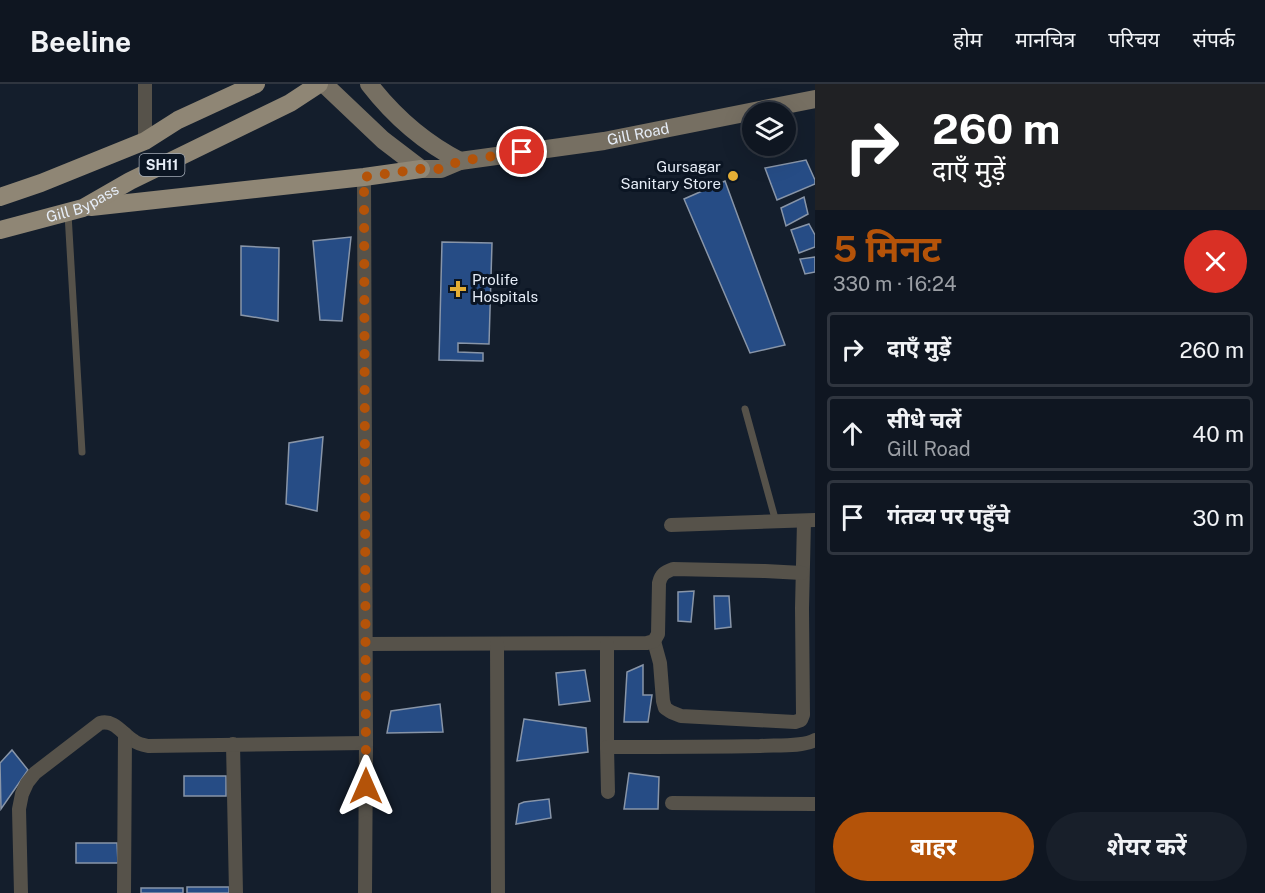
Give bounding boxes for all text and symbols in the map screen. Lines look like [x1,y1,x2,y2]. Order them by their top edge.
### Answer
text: Beeline [30,25,131,58]
text: होम [953,27,982,52]
text: मानचित्र [1015,27,1075,52]
text: परिचय [1108,27,1160,52]
text: संपर्क [1193,27,1235,52]
map controls [742,102,796,156]
button: layers [742,102,796,156]
text: 260 m [932,104,1060,153]
icon: right [833,108,911,186]
street label: Gill Road [606,119,671,148]
pin [496,126,547,177]
icon: arrive [505,135,538,168]
road number: SH11 [140,154,184,176]
text: दाएँ मुड़ें [932,154,1005,186]
place label: Gursagar Sanitary Store [620,158,721,192]
marker: Gursagar Sanitary Store [726,169,740,183]
street label: Gill Bypass [44,180,122,225]
text: 5 मिनट [833,228,941,270]
button: close [1184,230,1247,293]
place label: Prolife Hospitals [472,271,538,305]
text: 330 m · 16:24 [833,272,957,296]
marker: Prolife Hospitals [449,280,467,298]
icon: right [836,333,869,366]
text: दाएँ मुड़ें [887,335,951,361]
text: 260 m [1179,337,1244,363]
text: सीधे चलें [887,407,961,433]
icon: ahead [836,417,869,450]
text: 40 m [1192,421,1244,447]
text: Gill Road [887,437,971,461]
icon: arrive [836,501,869,534]
text: गंतव्य पर पहुँचे [887,503,1010,529]
text: 30 m [1192,505,1244,531]
position arrow [334,754,398,818]
button: बाहर [833,812,1034,881]
button: शेयर करें [1046,812,1247,881]

